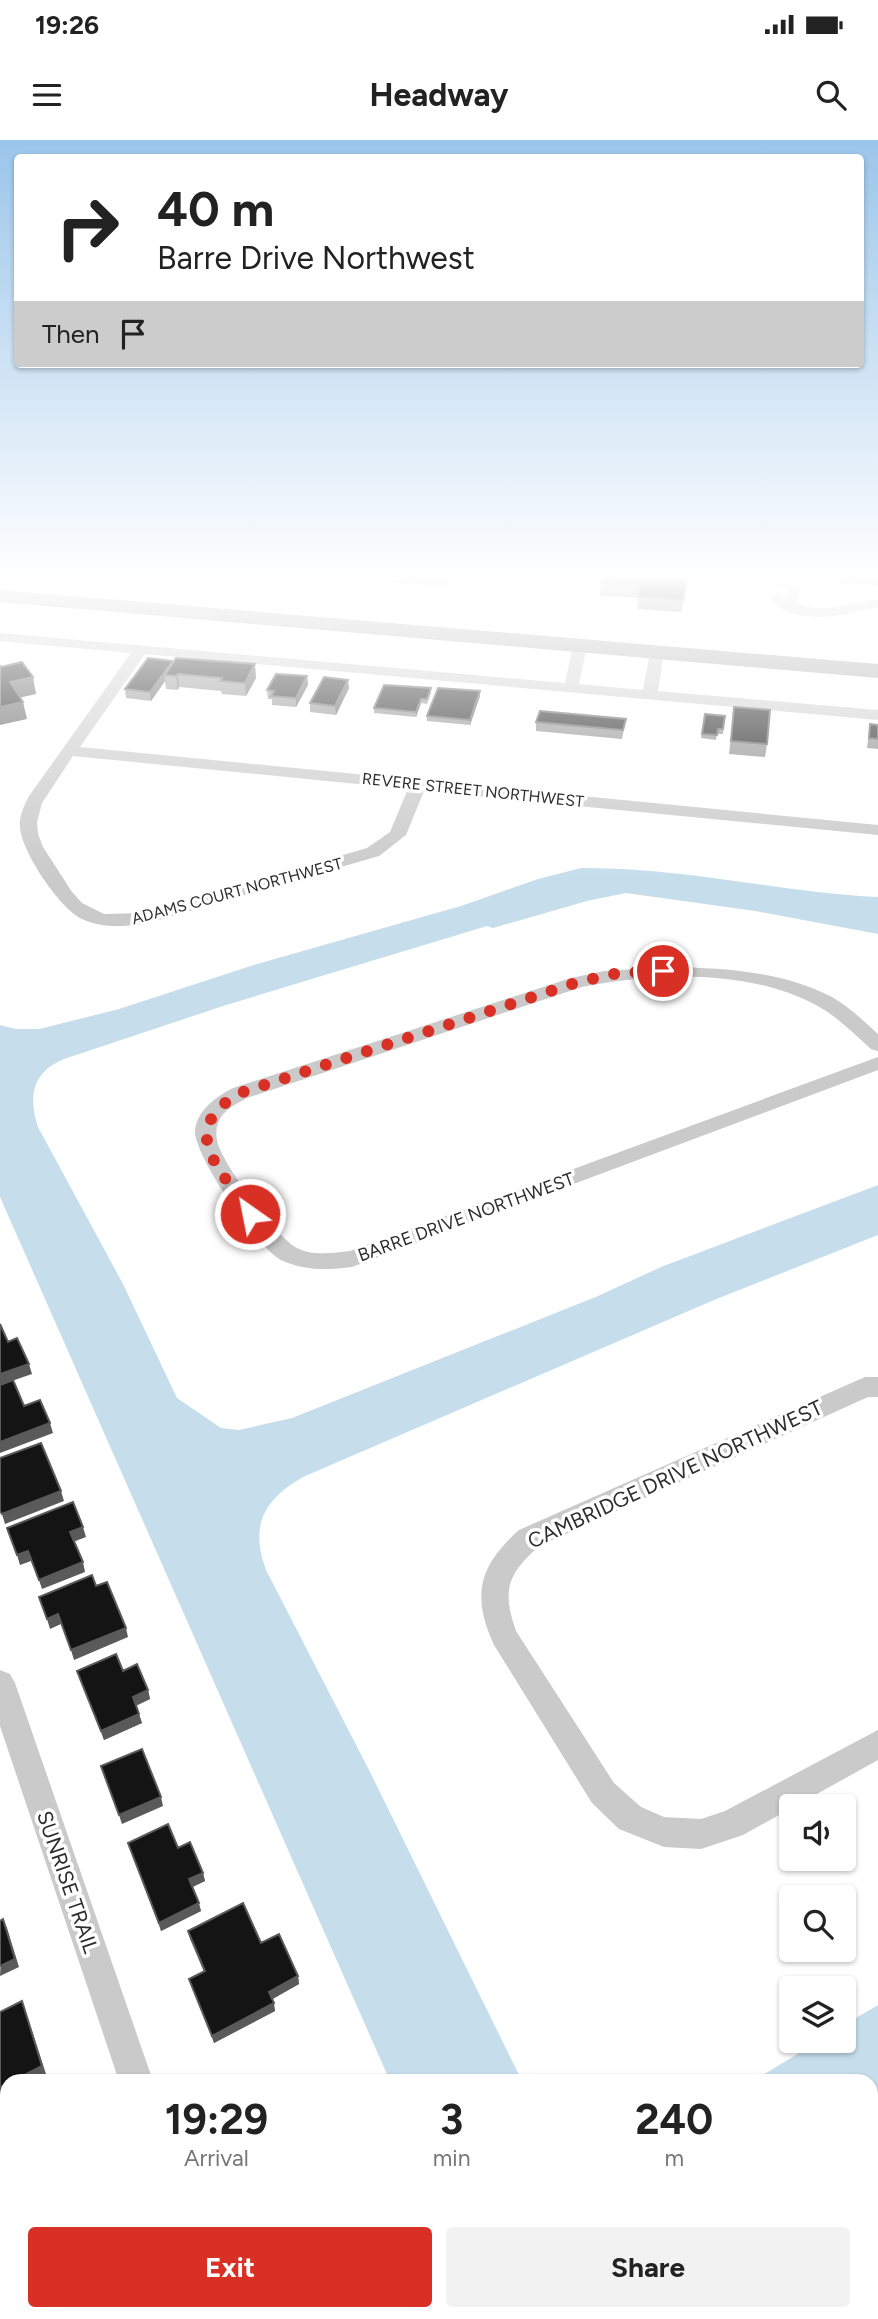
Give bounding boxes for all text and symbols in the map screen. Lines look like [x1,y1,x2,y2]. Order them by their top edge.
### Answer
text: 19:26 [35,9,99,41]
icon: menu [28,76,66,114]
text: Headway [369,76,509,114]
icon: search [812,76,850,114]
text: 40 m [157,179,274,238]
icon: right [42,182,133,273]
text: Barre Drive Northwest [157,239,475,277]
icon: arrive [114,315,152,353]
text: Then [42,318,100,350]
street label: REVERE STREET NORTHWEST [361,769,585,811]
street label: ADAMS COURT NORTHWEST [130,854,344,928]
pin [633,941,693,1001]
icon: arrive [644,952,682,990]
street label: BARRE DRIVE NORTHWEST [355,1168,577,1266]
position arrow [213,1177,287,1251]
street label: CAMBRIDGE DRIVE NORTHWEST [524,1394,827,1553]
map controls [779,1794,856,2053]
button: sound [779,1794,856,1871]
street label: SUNRISE TRAIL [32,1808,104,1957]
button: search [779,1885,856,1962]
button: layers [779,1976,856,2053]
text: 19:29 [165,2094,268,2145]
text: 3 [440,2094,463,2145]
text: 240 [635,2094,713,2145]
text: Arrival [184,2144,249,2172]
text: min [433,2144,471,2172]
text: m [664,2144,684,2172]
button: Exit [28,2227,432,2307]
button: Share [446,2227,850,2307]

